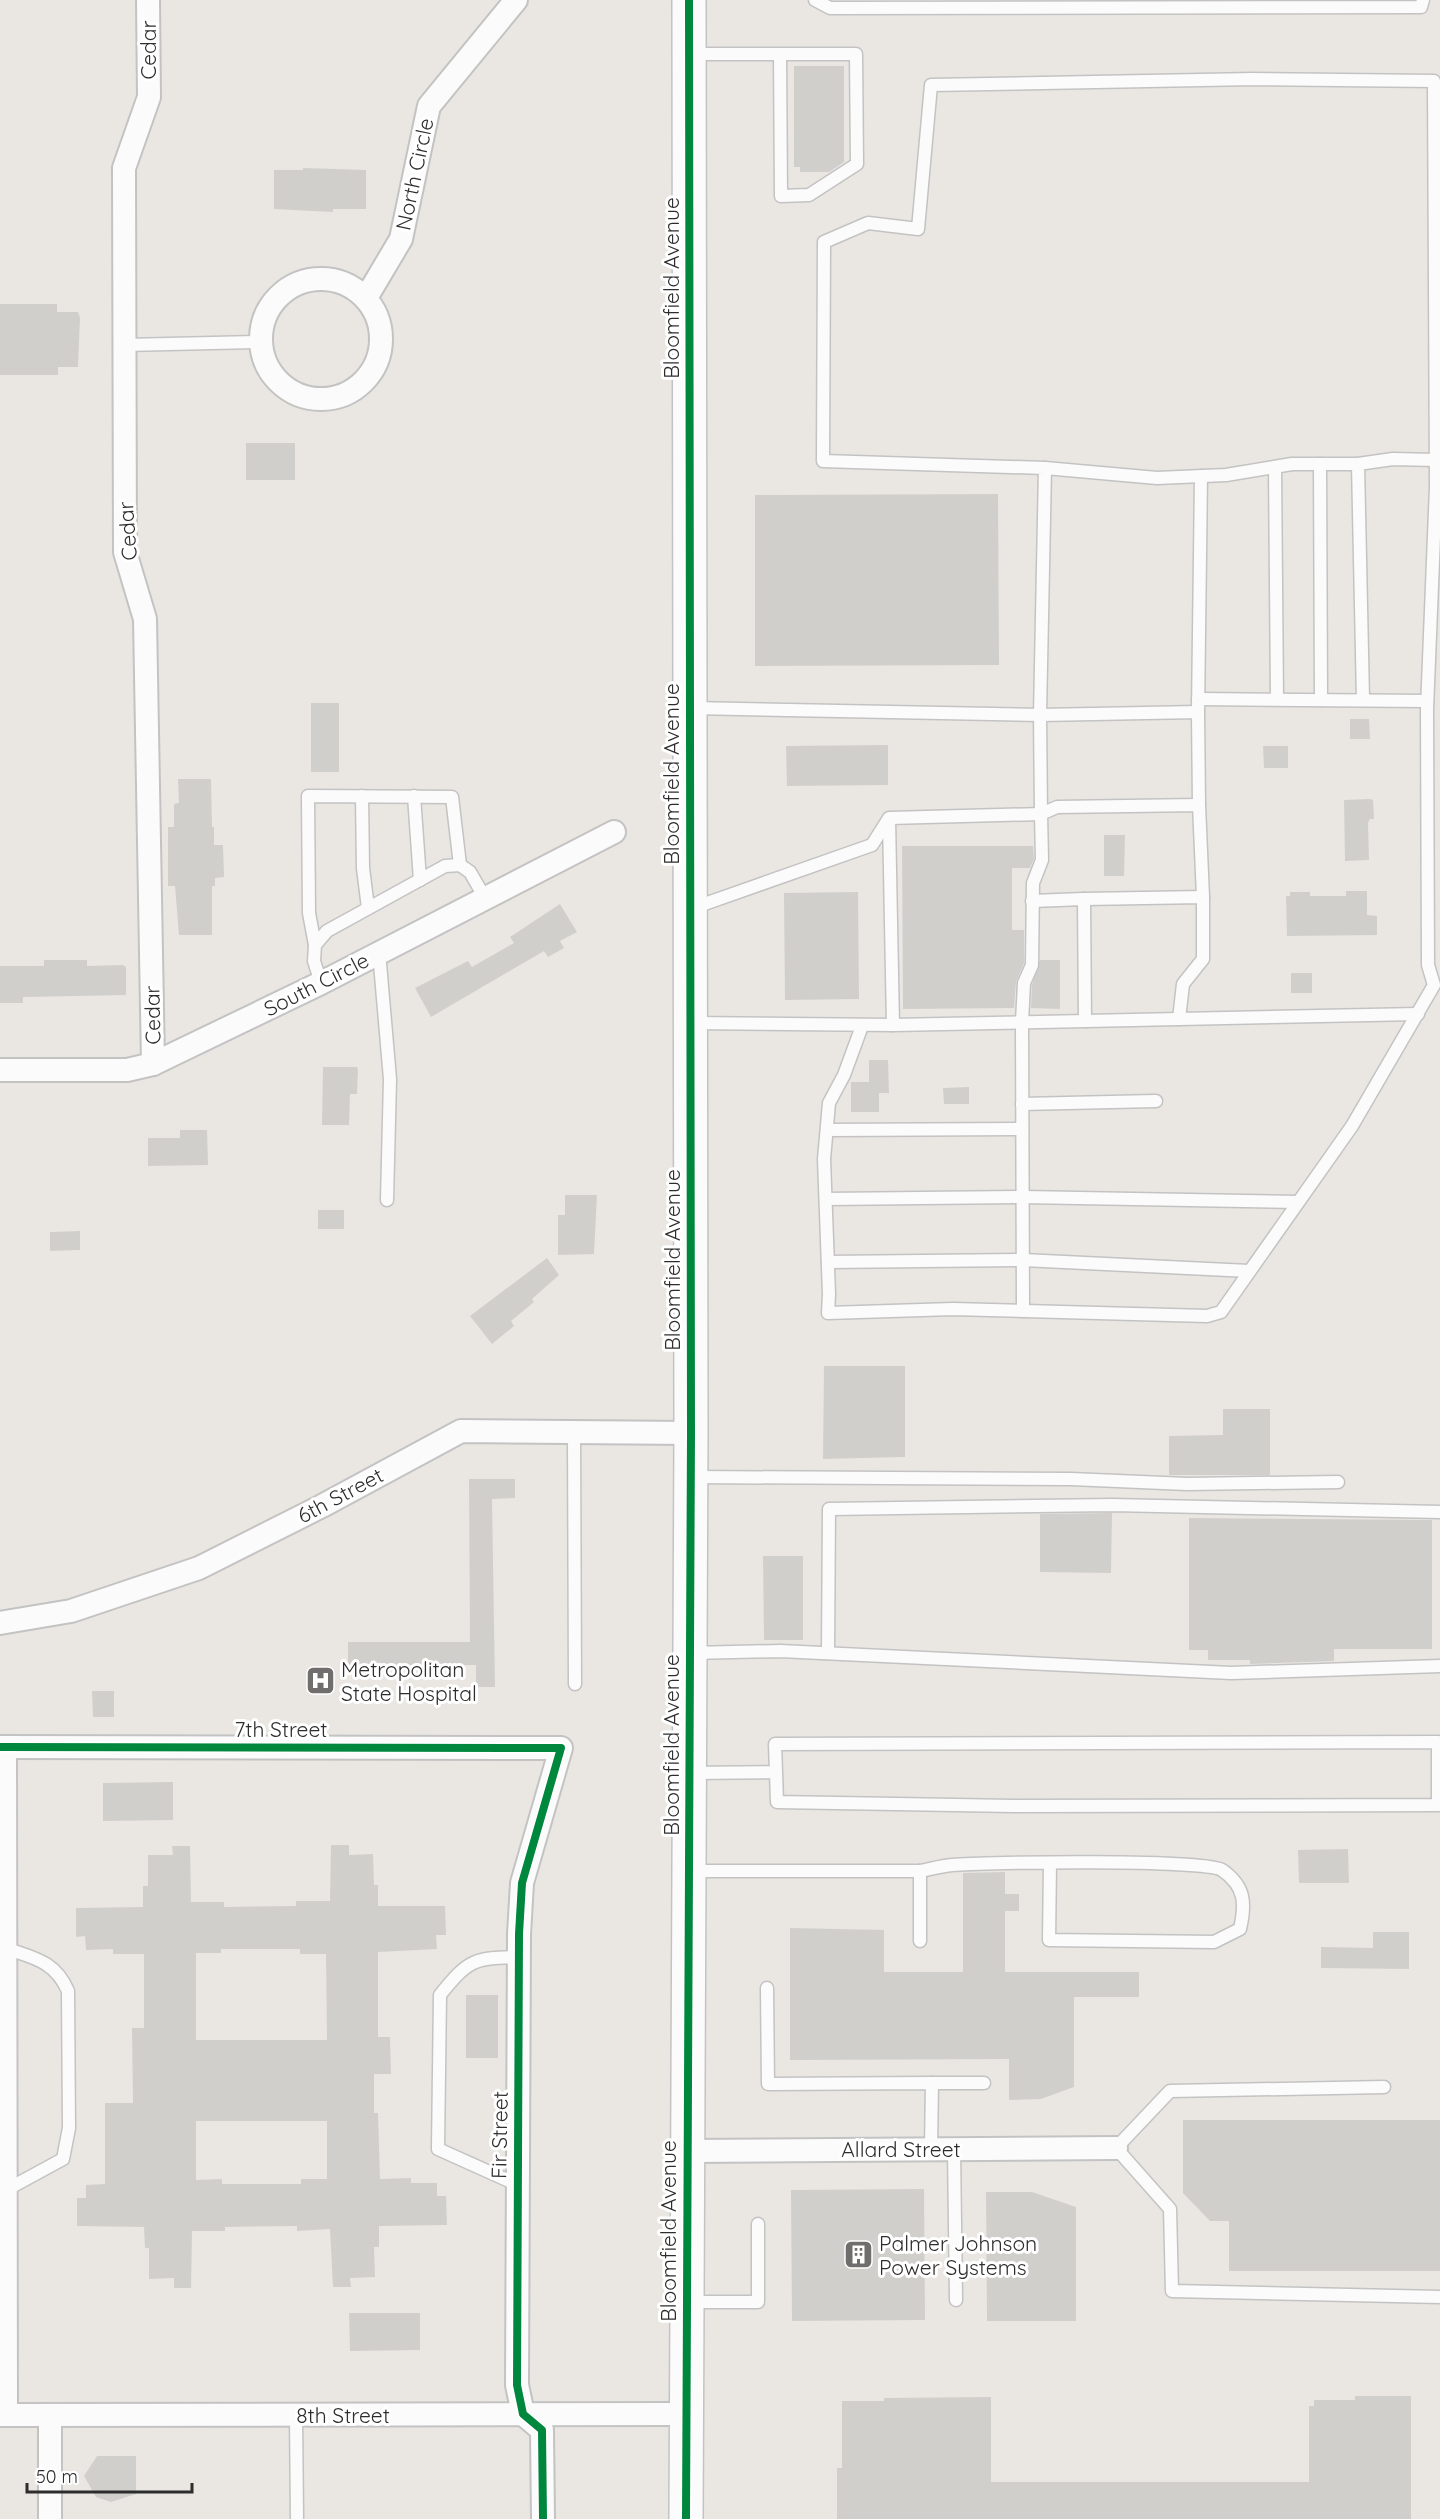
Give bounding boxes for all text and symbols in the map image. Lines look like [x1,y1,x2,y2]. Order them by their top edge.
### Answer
street label: Cedar [135,20,161,80]
street label: North Circle [389,116,439,232]
street label: Bloomfield Avenue [658,197,684,379]
street label: Cedar [112,501,142,561]
street label: Bloomfield Avenue [658,683,684,865]
street label: South Circle [259,946,373,1022]
street label: Cedar [138,985,166,1045]
street label: Bloomfield Avenue [659,1169,685,1351]
street label: 6th Street [293,1462,387,1528]
street label: Bloomfield Avenue [658,1654,684,1836]
place label: Metropolitan State Hospital [341,1656,477,1706]
hospital icon: Metropolitan State Hospital [304,1665,336,1697]
street label: 7th Street [235,1716,327,1742]
street label: Fir Street [485,2091,513,2179]
street label: Allard Street [841,2136,961,2162]
street label: Bloomfield Avenue [655,2140,681,2322]
place label: Palmer Johnson Power Systems [879,2230,1037,2280]
building icon: Palmer Johnson Power Systems [842,2239,874,2271]
street label: 8th Street [296,2402,390,2428]
scale bar [27,2456,192,2494]
text: 50 m [36,2465,78,2488]

